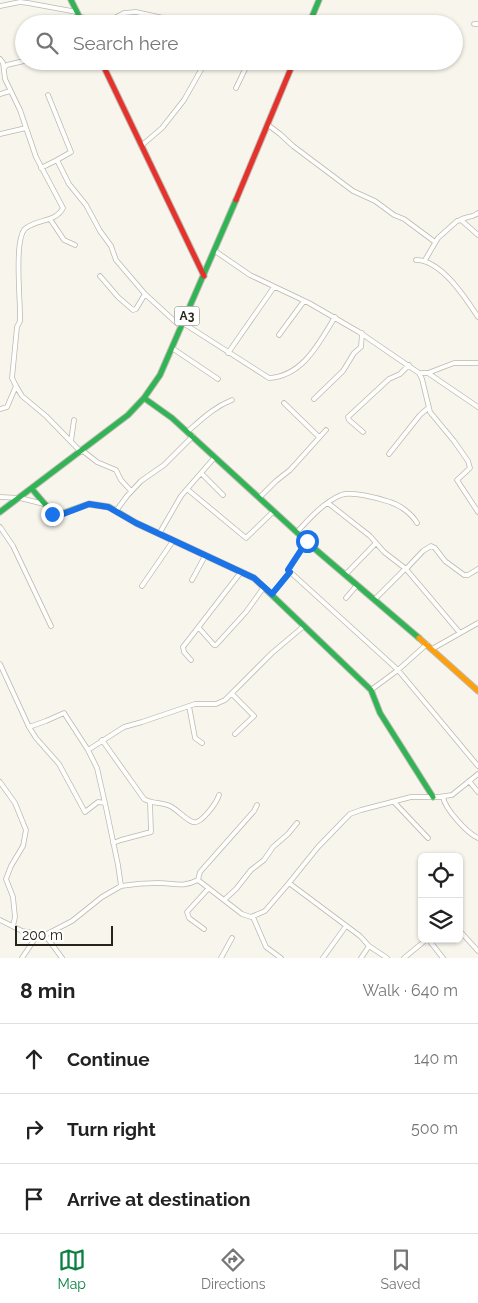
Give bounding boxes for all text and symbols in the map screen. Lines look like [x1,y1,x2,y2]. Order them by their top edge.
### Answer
search box [15,15,463,70]
icon: search [33,29,61,57]
text: Search here [73,32,179,54]
road number: A3 [174,306,200,326]
route end [41,503,64,526]
route start [296,530,319,553]
map controls [418,853,463,943]
button: locate [418,853,463,898]
button: layers [418,898,463,943]
scale bar [15,923,112,946]
text: 200 m [22,927,63,943]
text: 8 min [20,978,75,1003]
text: Walk · 640 m [362,981,458,1000]
icon: ahead [20,1045,48,1073]
text: Continue [67,1048,150,1070]
text: 140 m [414,1049,458,1068]
icon: right [20,1115,48,1143]
text: Turn right [67,1118,156,1140]
text: 500 m [411,1119,458,1138]
icon: arrive [20,1185,48,1213]
text: Arrive at destination [67,1188,251,1210]
tab: Map [57,1246,86,1292]
tab: Directions [201,1246,266,1292]
tab: Saved [380,1246,421,1292]

